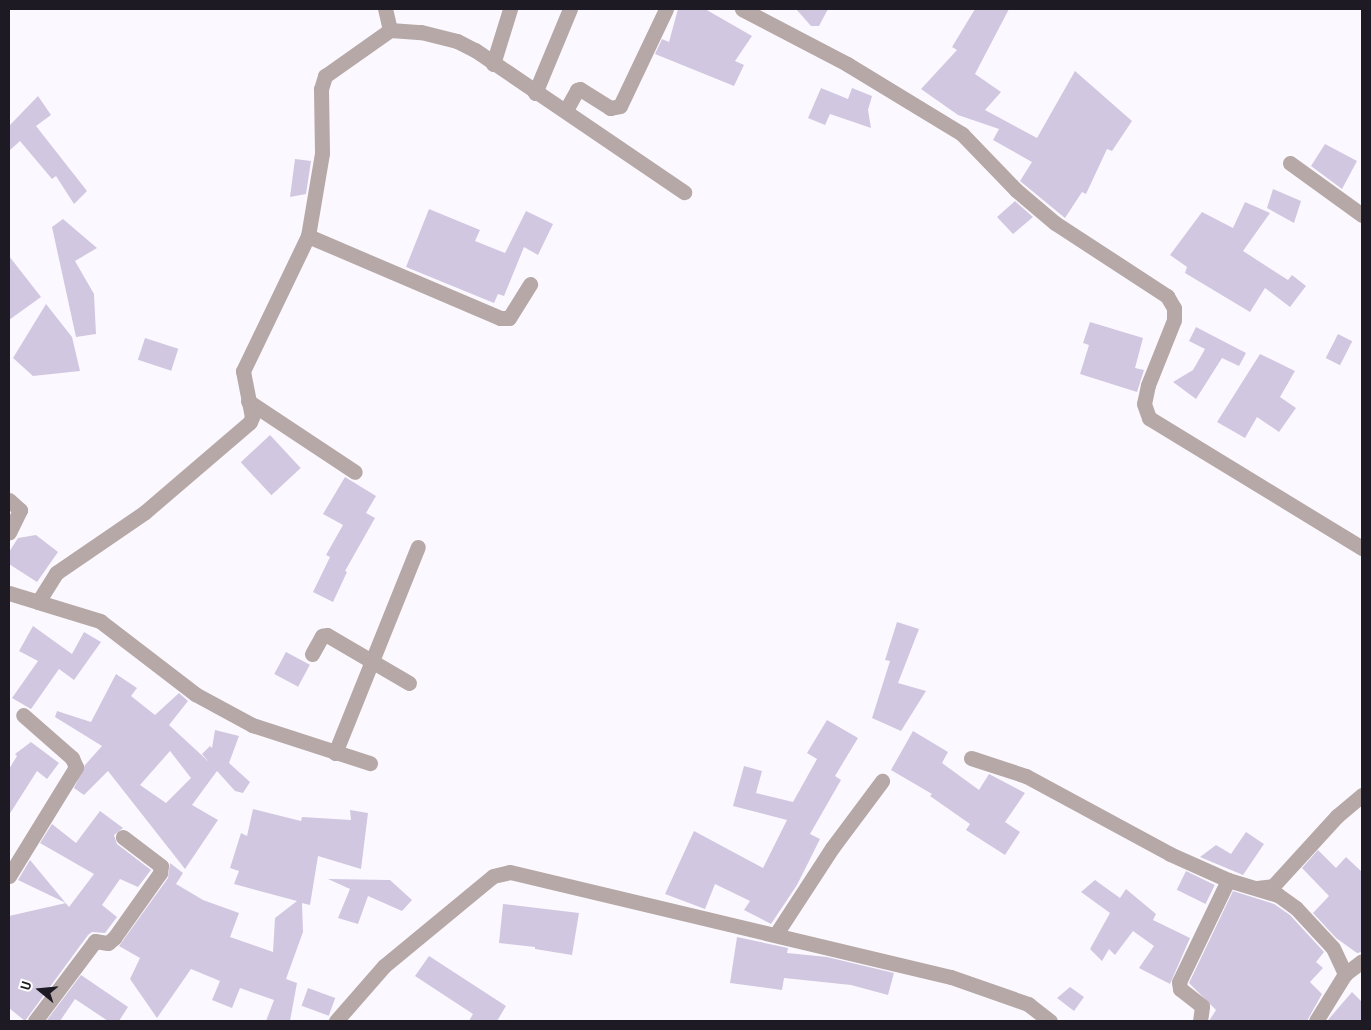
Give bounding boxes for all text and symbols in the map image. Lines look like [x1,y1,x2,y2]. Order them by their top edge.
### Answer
north arrow [15,965,65,1015]
text: U [16,979,35,992]

